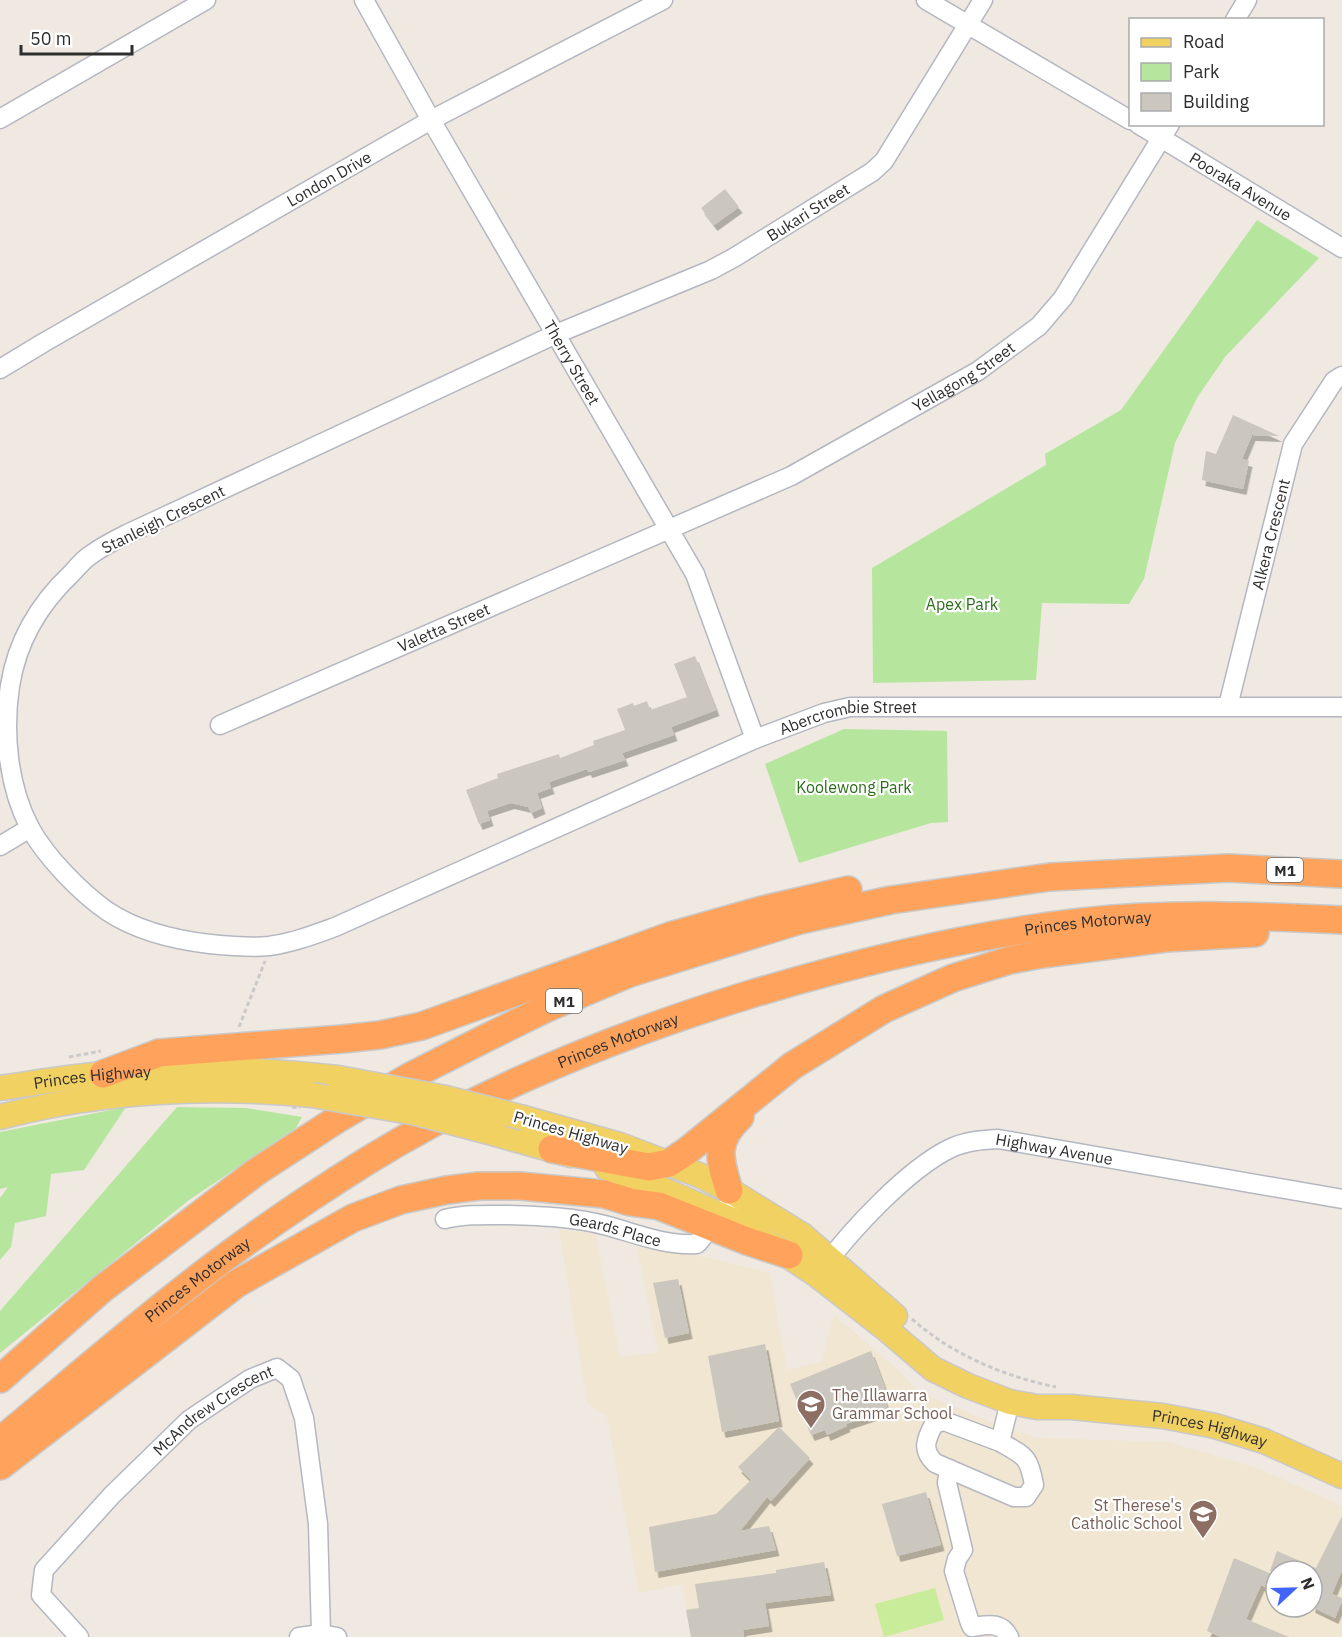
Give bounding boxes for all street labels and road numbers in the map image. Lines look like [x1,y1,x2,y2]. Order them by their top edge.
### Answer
street label: London Drive [283,146,375,211]
street label: Pooraka Avenue [1186,148,1295,225]
street label: Bukari Street [763,179,853,245]
street label: Therry Street [540,317,604,408]
street label: Yellagong Street [909,337,1019,416]
street label: Alkera Crescent [1247,477,1294,592]
street label: Stanleigh Crescent [98,480,228,558]
street label: Valetta Street [395,599,493,656]
street label: Abercrombie Street [776,697,917,739]
road number: M1 [1267,858,1303,882]
street label: Princes Motorway [1023,907,1152,940]
road number: M1 [546,989,582,1013]
street label: Princes Motorway [554,1008,681,1073]
street label: Princes Highway [32,1061,152,1093]
street label: Princes Highway [511,1106,631,1158]
street label: Highway Avenue [994,1129,1115,1169]
street label: Geards Place [568,1209,664,1251]
street label: Princes Motorway [140,1232,254,1326]
street label: McAndrew Crescent [149,1361,276,1460]
street label: Princes Highway [1151,1405,1270,1451]

